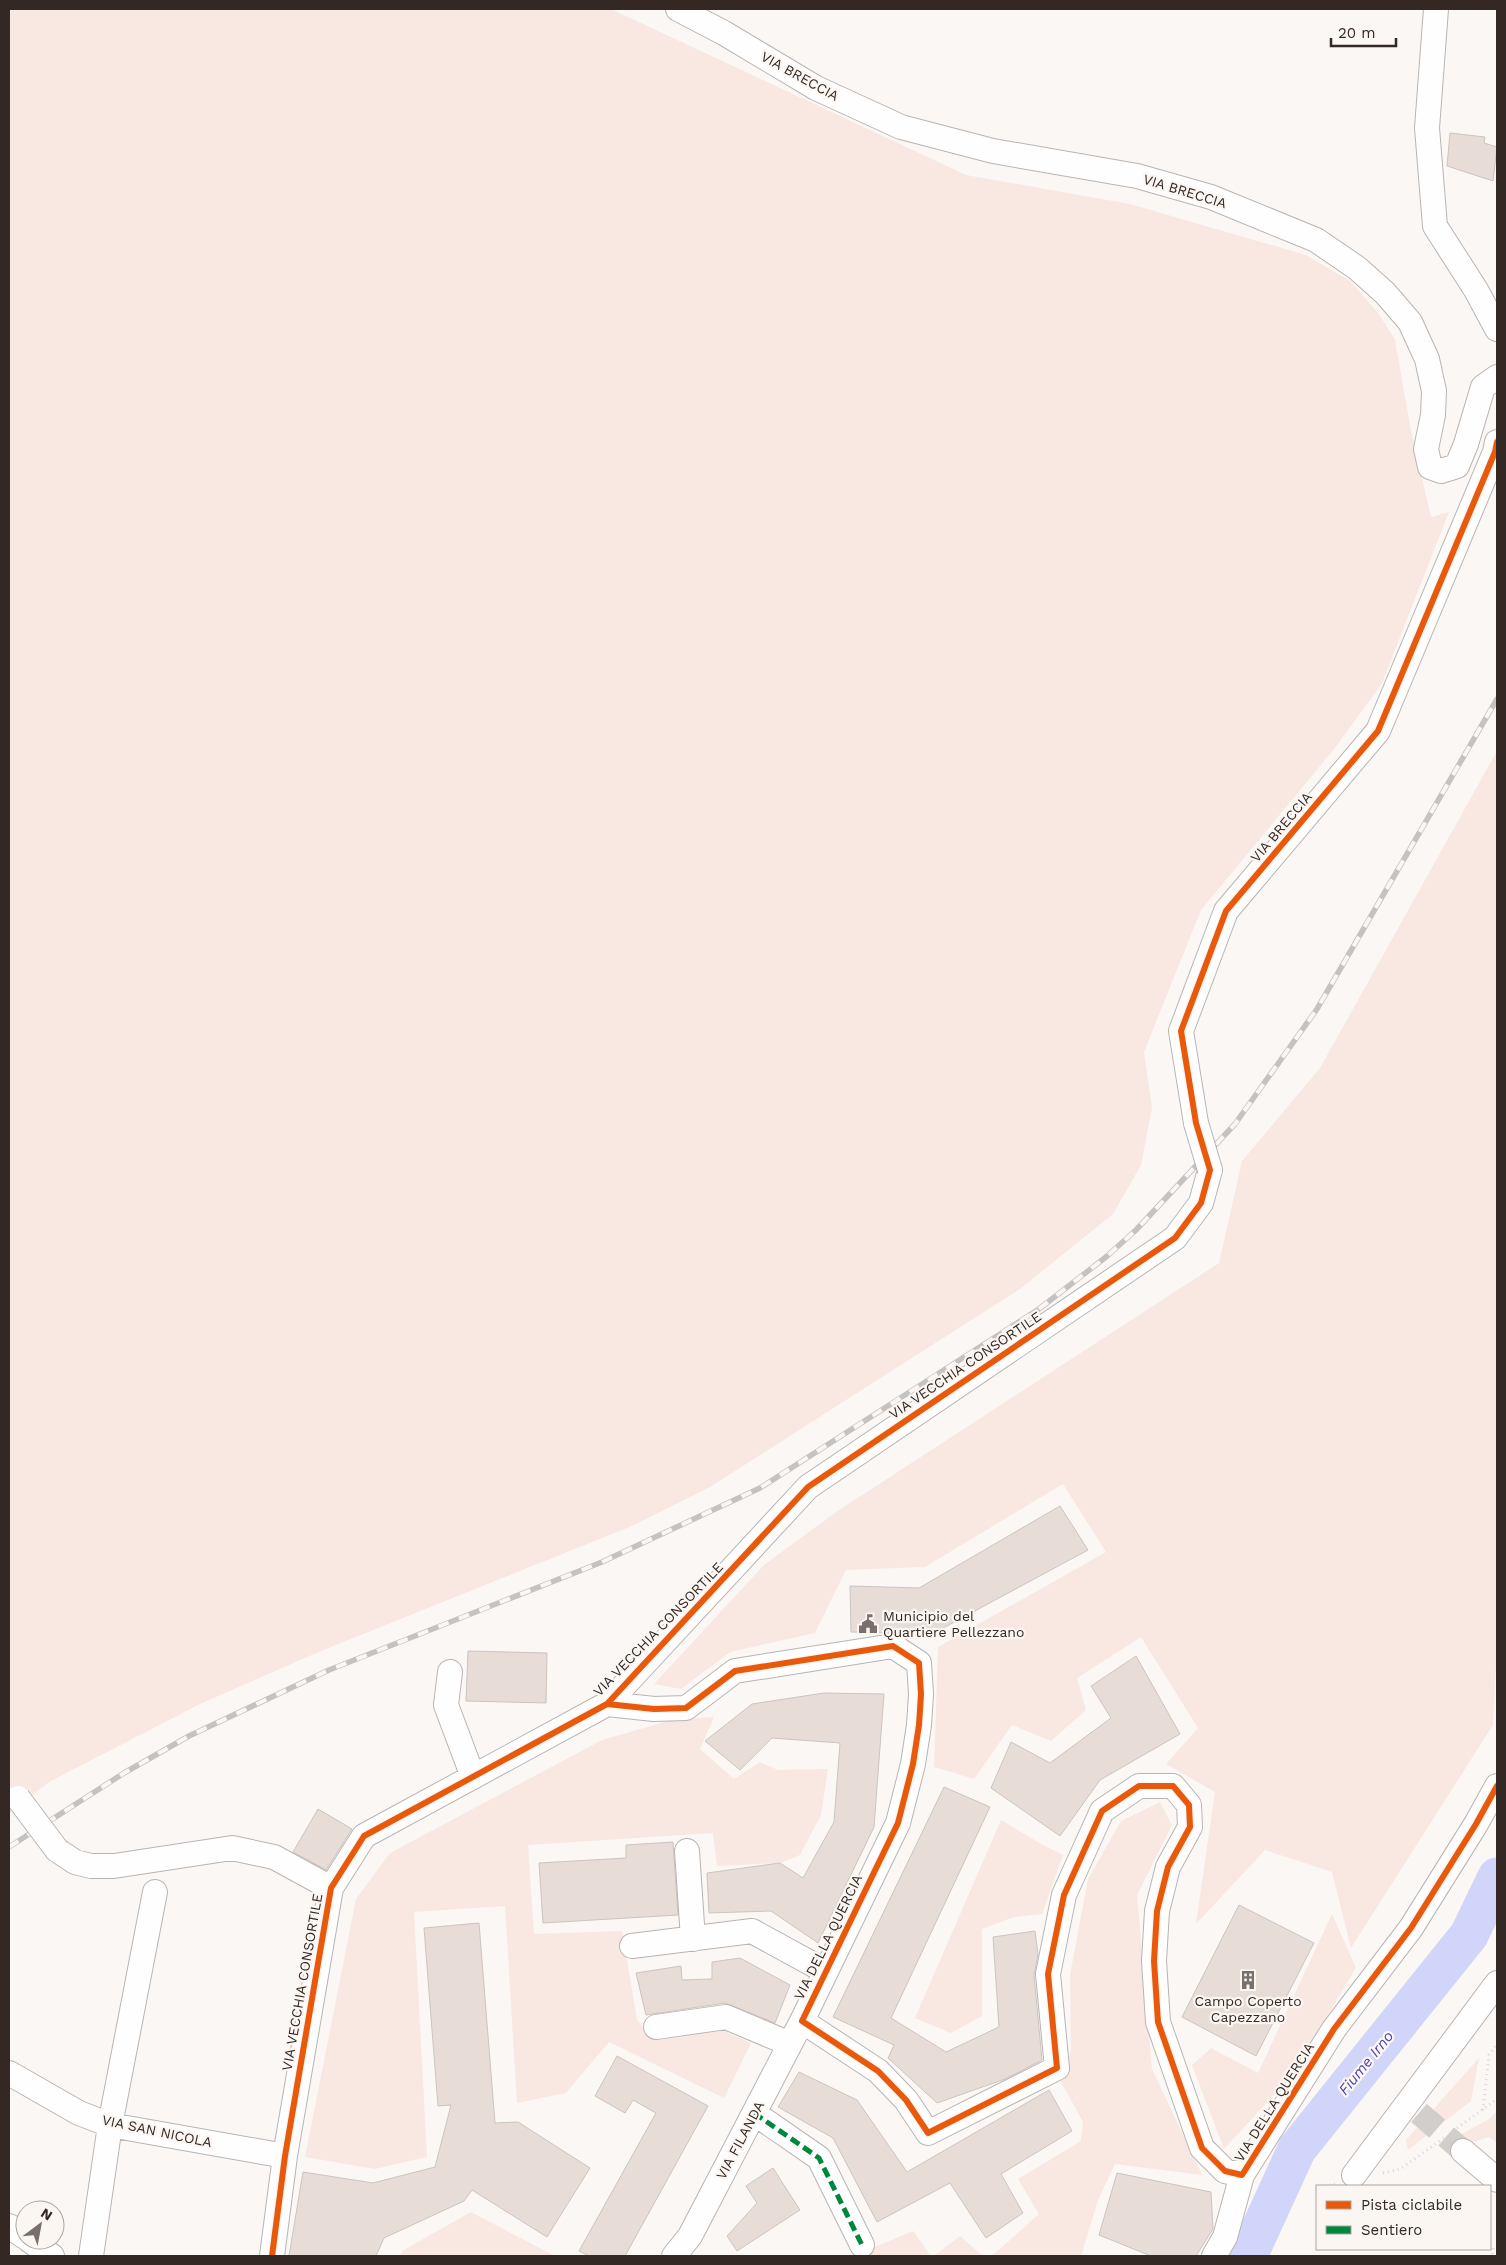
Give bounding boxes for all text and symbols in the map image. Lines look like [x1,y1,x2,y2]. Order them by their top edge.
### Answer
scale bar [1331,15,1396,47]
text: 20 m [1338,24,1376,42]
street label: VIA BRECCIA [758,48,842,104]
street label: VIA BRECCIA [1141,171,1229,211]
street label: VIA BRECCIA [1247,789,1315,865]
street label: VIA VECCHIA CONSORTILE [886,1308,1044,1422]
street label: VIA VECCHIA CONSORTILE [590,1559,726,1699]
place label: Municipio del Quartiere Pellezzano [883,1608,1024,1640]
public building icon: Municipio del Quartiere Pellezzano [857,1613,879,1635]
street label: VIA DELLA QUERCIA [791,1872,865,2002]
street label: VIA VECCHIA CONSORTILE [279,1892,326,2072]
building icon: Campo Coperto Capezzano [1237,1969,1259,1991]
place label: Campo Coperto Capezzano [1194,1993,1302,2025]
water label: Fiume Irno [1335,2027,1397,2099]
street label: VIA DELLA QUERCIA [1231,2039,1317,2165]
street label: VIA FILANDA [713,2098,767,2182]
street label: VIA SAN NICOLA [101,2112,213,2150]
legend [1316,2185,1491,2250]
text: Pista ciclabile [1361,2196,1462,2214]
north arrow [15,2200,65,2250]
text: N [38,2204,56,2224]
text: Sentiero [1361,2221,1422,2239]

